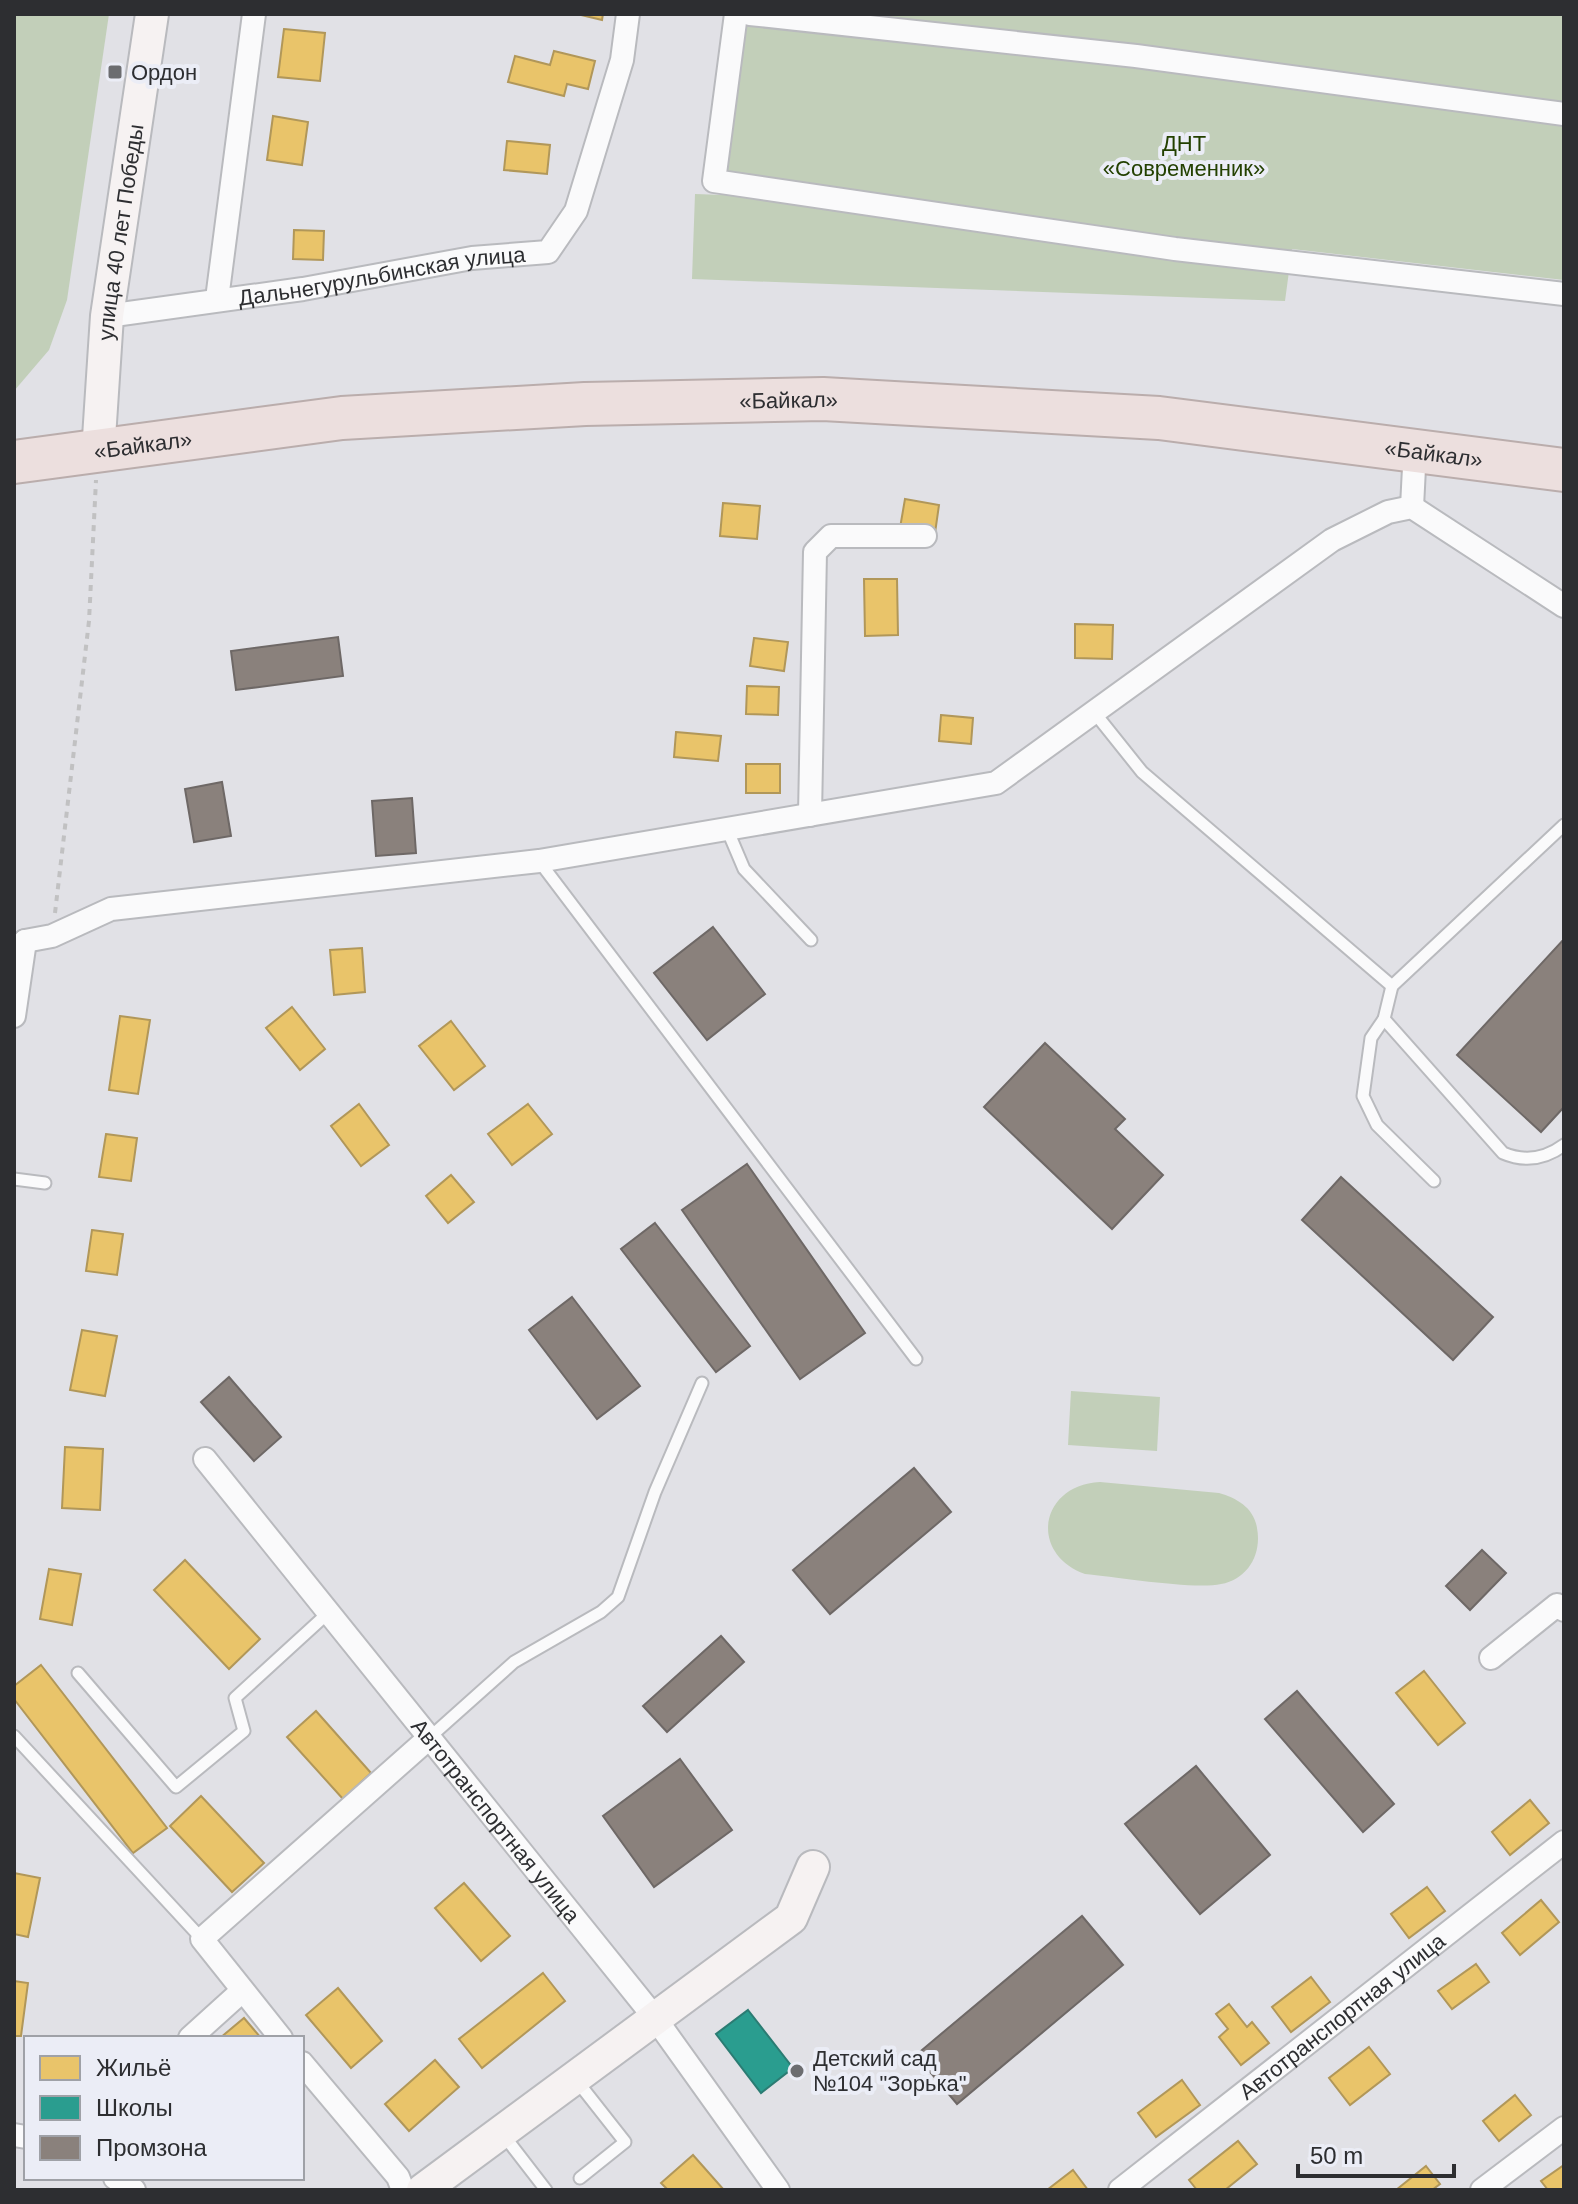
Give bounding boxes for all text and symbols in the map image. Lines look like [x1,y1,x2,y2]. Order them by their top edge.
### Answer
place label: Ордон [131,60,197,85]
marker: Ордон [106,63,124,81]
street label: улица 40 лет Победы [93,122,148,341]
park label: ДНТ «Современник» [1103,131,1265,181]
street label: Дальнегурульбинская улица [237,242,527,311]
street label: «Байкал» [739,387,839,414]
street label: «Байкал» [92,426,193,464]
street label: «Байкал» [1383,435,1484,472]
street label: Автотранспортная улица [406,1714,585,1928]
street label: Автотранспортная улица [1234,1928,1451,2105]
legend [24,2036,304,2180]
place label: Детский сад №104 "Зорька" [813,2046,967,2096]
text: Жильё [96,2054,171,2081]
marker: Детский сад №104 "Зорька" [788,2062,806,2080]
text: Школы [96,2094,173,2121]
scale bar [1298,2128,1454,2178]
text: Промзона [96,2134,208,2161]
text: 50 m [1310,2142,1363,2169]

